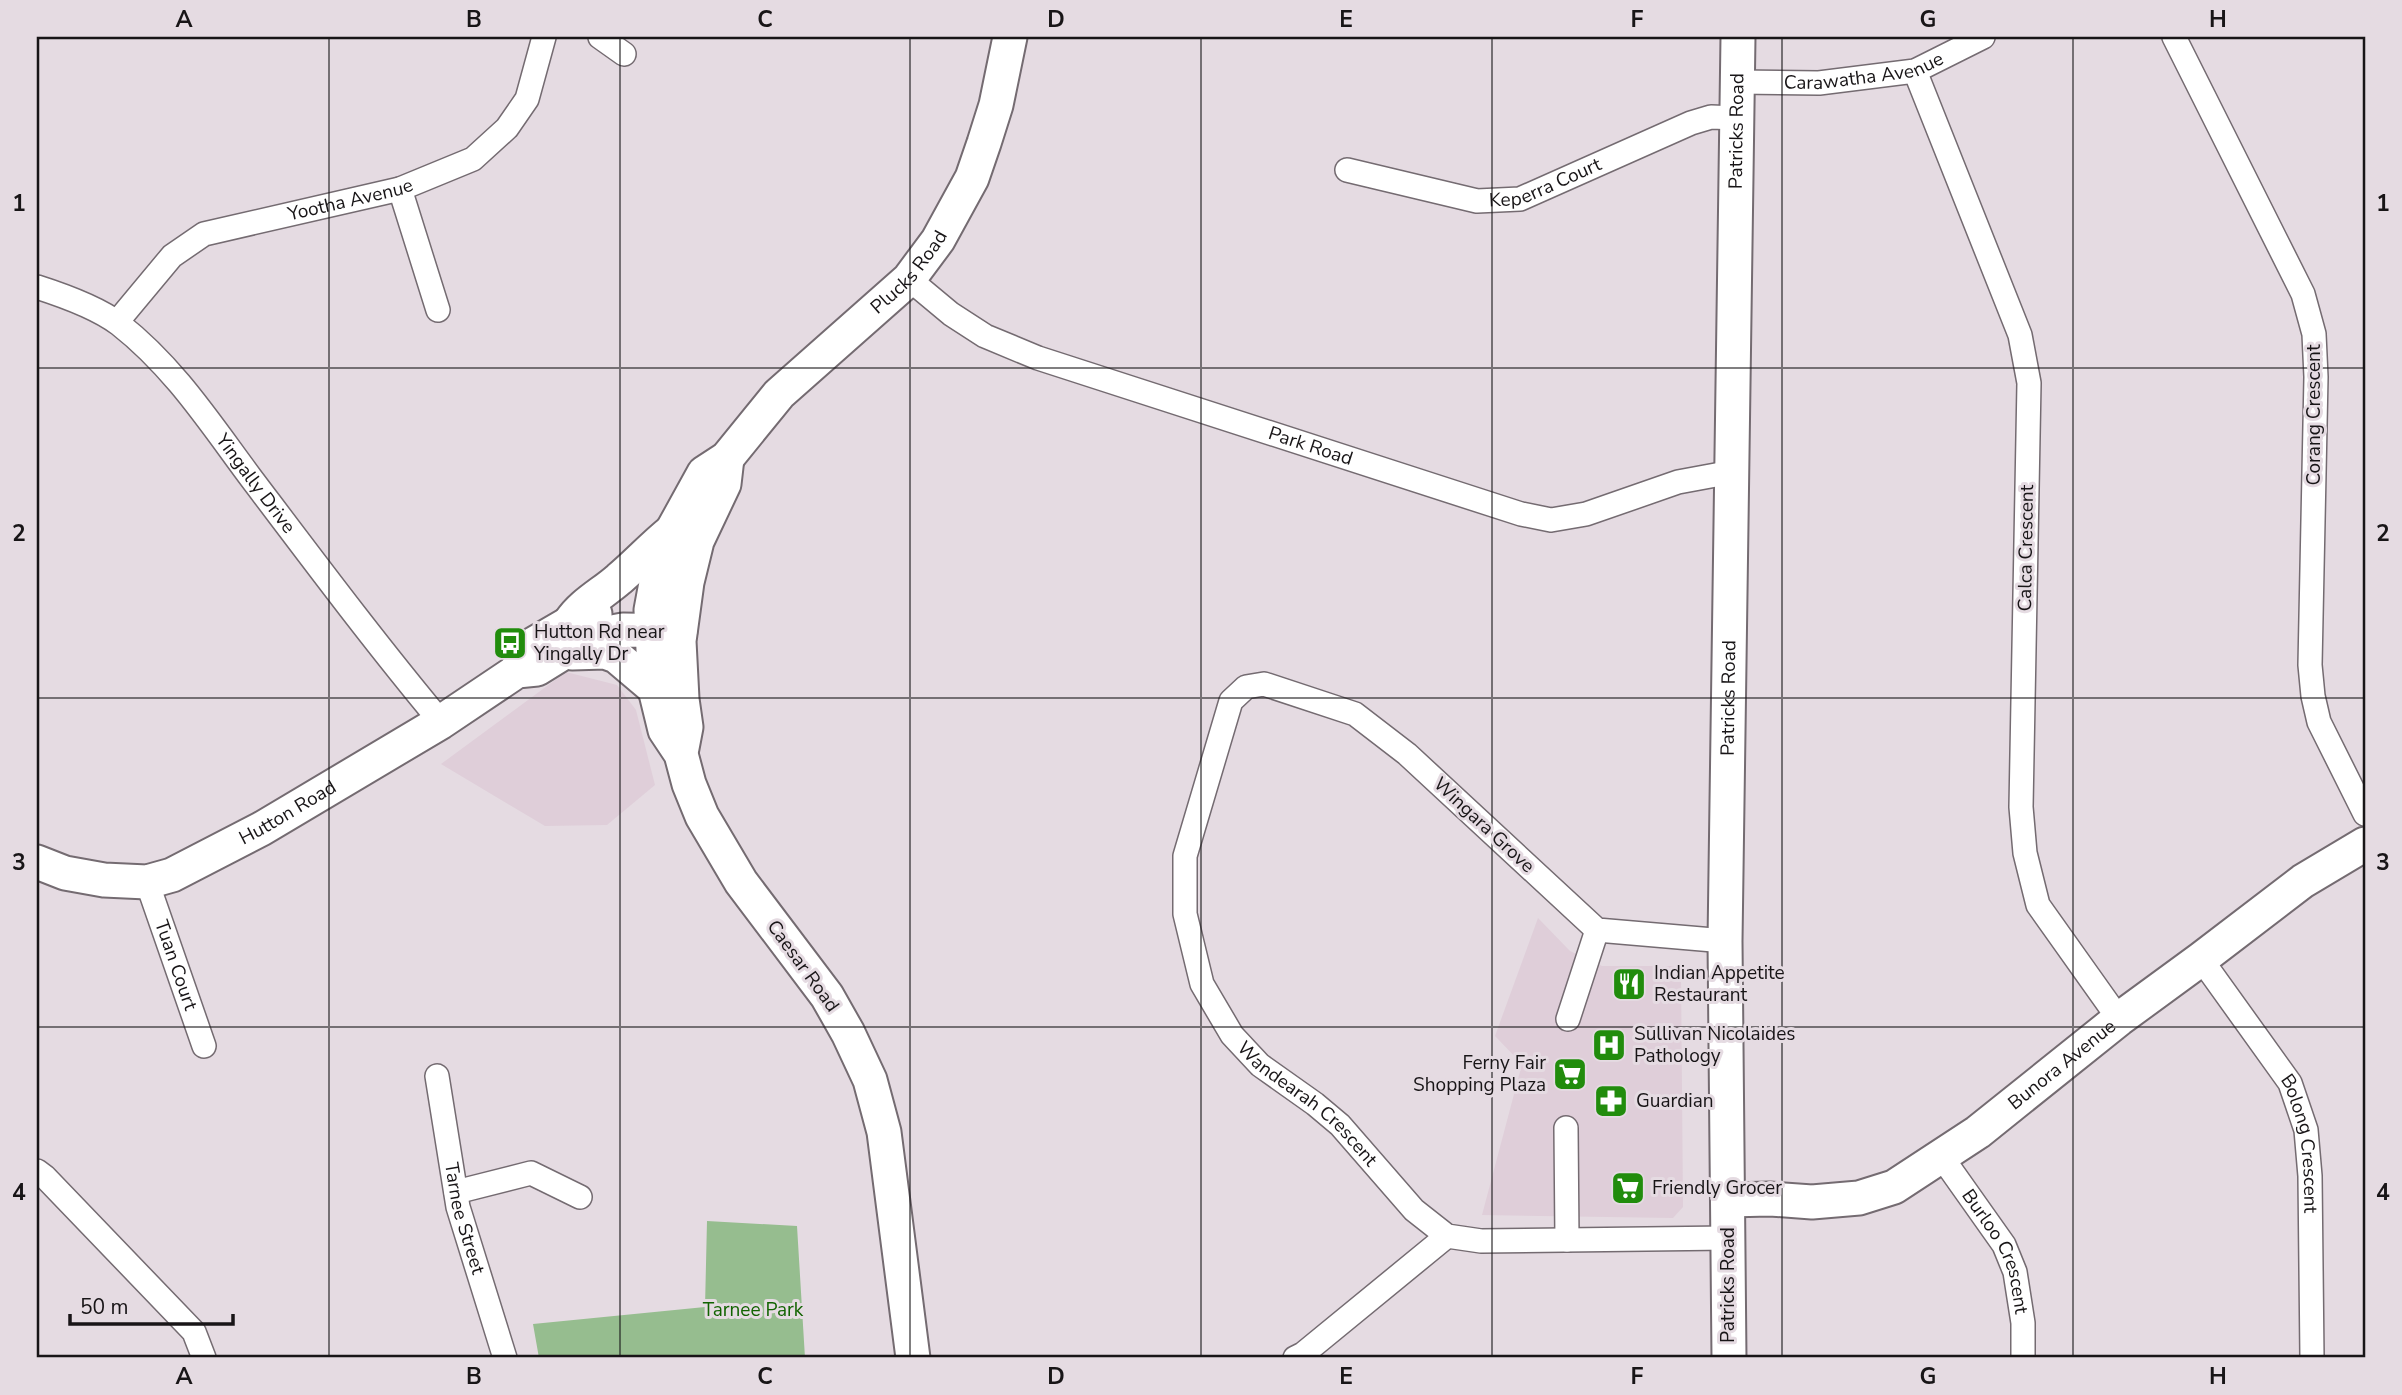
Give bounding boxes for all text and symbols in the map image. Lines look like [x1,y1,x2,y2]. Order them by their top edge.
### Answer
text: A [175,4,193,35]
text: B [466,4,482,35]
text: C [757,4,773,35]
text: D [1047,4,1065,35]
text: E [1339,4,1353,35]
text: F [1631,4,1644,35]
text: G [1920,4,1936,35]
text: H [2209,4,2227,35]
street label: Carawatha Avenue [1784,46,1948,96]
street label: Patricks Road [1723,73,1750,189]
street label: Keperra Court [1488,151,1606,213]
street label: Yootha Avenue [284,172,417,228]
text: 1 [12,188,26,219]
text: 1 [2376,188,2390,219]
street label: Plucks Road [865,226,954,320]
street label: Corang Crescent [2301,344,2327,486]
street label: Park Road [1265,420,1356,472]
street label: Yingally Drive [209,427,301,539]
street label: Calca Crescent [2012,484,2040,612]
text: 2 [12,518,26,549]
text: 2 [2376,518,2390,549]
place label: Hutton Rd near Yingally Dr [533,619,665,667]
bus stop icon: Hutton Rd near Yingally Dr [491,624,529,662]
street label: Patricks Road [1715,640,1742,756]
street label: Wingara Grove [1428,771,1540,879]
street label: Hutton Road [234,774,341,851]
text: 3 [12,847,26,878]
text: 3 [2376,847,2390,878]
street label: Caesar Road [761,915,845,1017]
street label: Tuan Court [148,917,204,1014]
place label: Indian Appetite Restaurant [1654,960,1785,1008]
restaurant icon: Indian Appetite Restaurant [1610,965,1648,1003]
street label: Bunora Avenue [2003,1013,2121,1116]
place label: Sullivan Nicolaides Pathology [1634,1021,1795,1069]
hospital icon: Sullivan Nicolaides Pathology [1590,1026,1628,1064]
street label: Wandearah Crescent [1231,1035,1384,1172]
place label: Ferny Fair Shopping Plaza [1413,1050,1546,1098]
supermarket icon: Ferny Fair Shopping Plaza [1551,1055,1589,1093]
street label: Bolong Crescent [2275,1069,2323,1214]
pharmacy icon: Guardian [1592,1082,1630,1120]
place label: Guardian [1636,1088,1714,1114]
street label: Tarnee Street [438,1161,491,1278]
supermarket icon: Friendly Grocer [1609,1169,1647,1207]
place label: Friendly Grocer [1652,1175,1782,1201]
text: 4 [12,1177,26,1208]
text: 4 [2376,1177,2390,1208]
street label: Burloo Crescent [1956,1184,2034,1316]
street label: Patricks Road [1715,1227,1741,1343]
scale bar [70,1283,233,1327]
text: 50 m [80,1293,129,1321]
park label: Tarnee Park [703,1297,804,1323]
text: A [175,1361,193,1392]
text: B [466,1361,482,1392]
text: C [757,1361,773,1392]
text: D [1047,1361,1065,1392]
text: E [1339,1361,1353,1392]
text: F [1631,1361,1644,1392]
text: G [1920,1361,1936,1392]
text: H [2209,1361,2227,1392]

